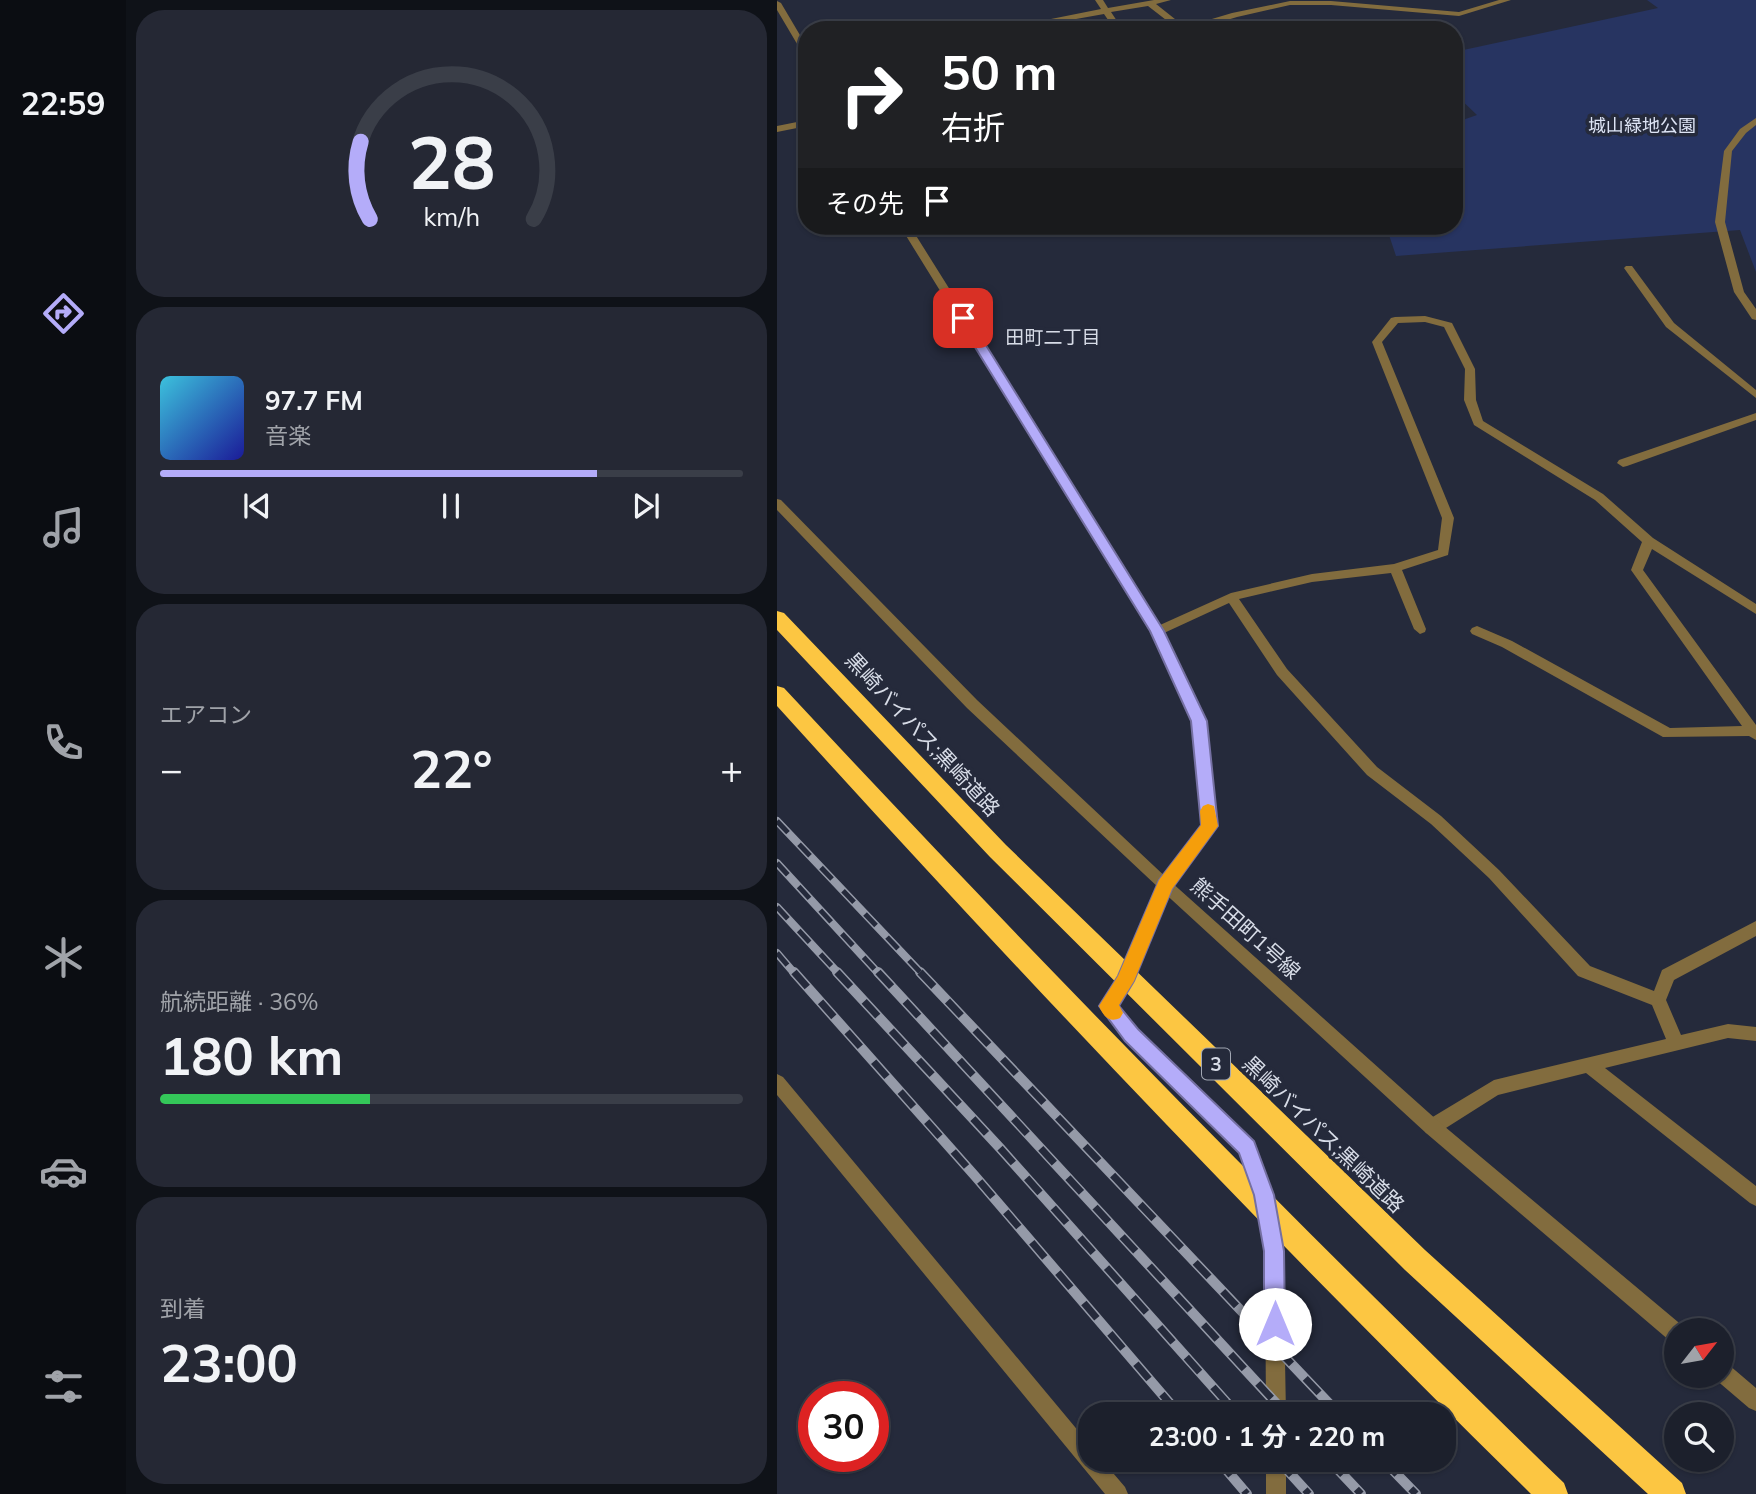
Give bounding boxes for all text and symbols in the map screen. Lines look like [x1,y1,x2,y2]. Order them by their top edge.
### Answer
text: 50 m [941,41,1057,102]
icon: right [826,49,917,140]
text: 22:59 [21,83,105,123]
text: 右折 [941,107,1005,147]
park label: 城山緑地公園 [1588,114,1696,137]
text: 28 [408,117,495,208]
icon: arrive [918,182,956,220]
text: その先 [826,187,904,220]
text: km/h [423,201,480,232]
pin [933,288,993,348]
icon: directions [39,289,88,338]
icon: arrive [944,299,982,337]
district label: 田町二丁目 [1005,325,1101,349]
text: 97.7 FM [265,384,363,417]
text: 音楽 [265,421,311,450]
icon: previous [238,487,276,525]
icon: pause [432,487,470,525]
icon: next [627,487,665,525]
icon: music [39,503,88,552]
street label: 黒崎バイパス;黒崎道路 [840,647,1006,821]
text: エアコン [160,700,252,729]
icon: phone [39,718,88,767]
text: 22° [410,736,493,801]
text: − [160,745,183,793]
text: + [720,745,743,793]
street label: 熊手田町1号線 [1186,872,1306,984]
icon: climate [39,933,88,982]
text: 航続距離 · 36% [160,987,318,1016]
text: 180 km [160,1023,343,1088]
road number: 3 [1202,1048,1230,1080]
street label: 黒崎バイパス;黒崎道路 [1238,1050,1410,1218]
icon: car [39,1147,88,1196]
position arrow [1238,1287,1312,1361]
text: 到着 [160,1294,206,1323]
north arrow [1664,1318,1734,1388]
map controls [1664,1318,1734,1472]
text: 23:00 [160,1330,298,1395]
icon: filters [39,1362,88,1411]
speed limit sign: 30 [798,1381,889,1472]
button: search [1664,1402,1734,1472]
text: 23:00 · 1 分 · 220 m [1149,1420,1385,1453]

